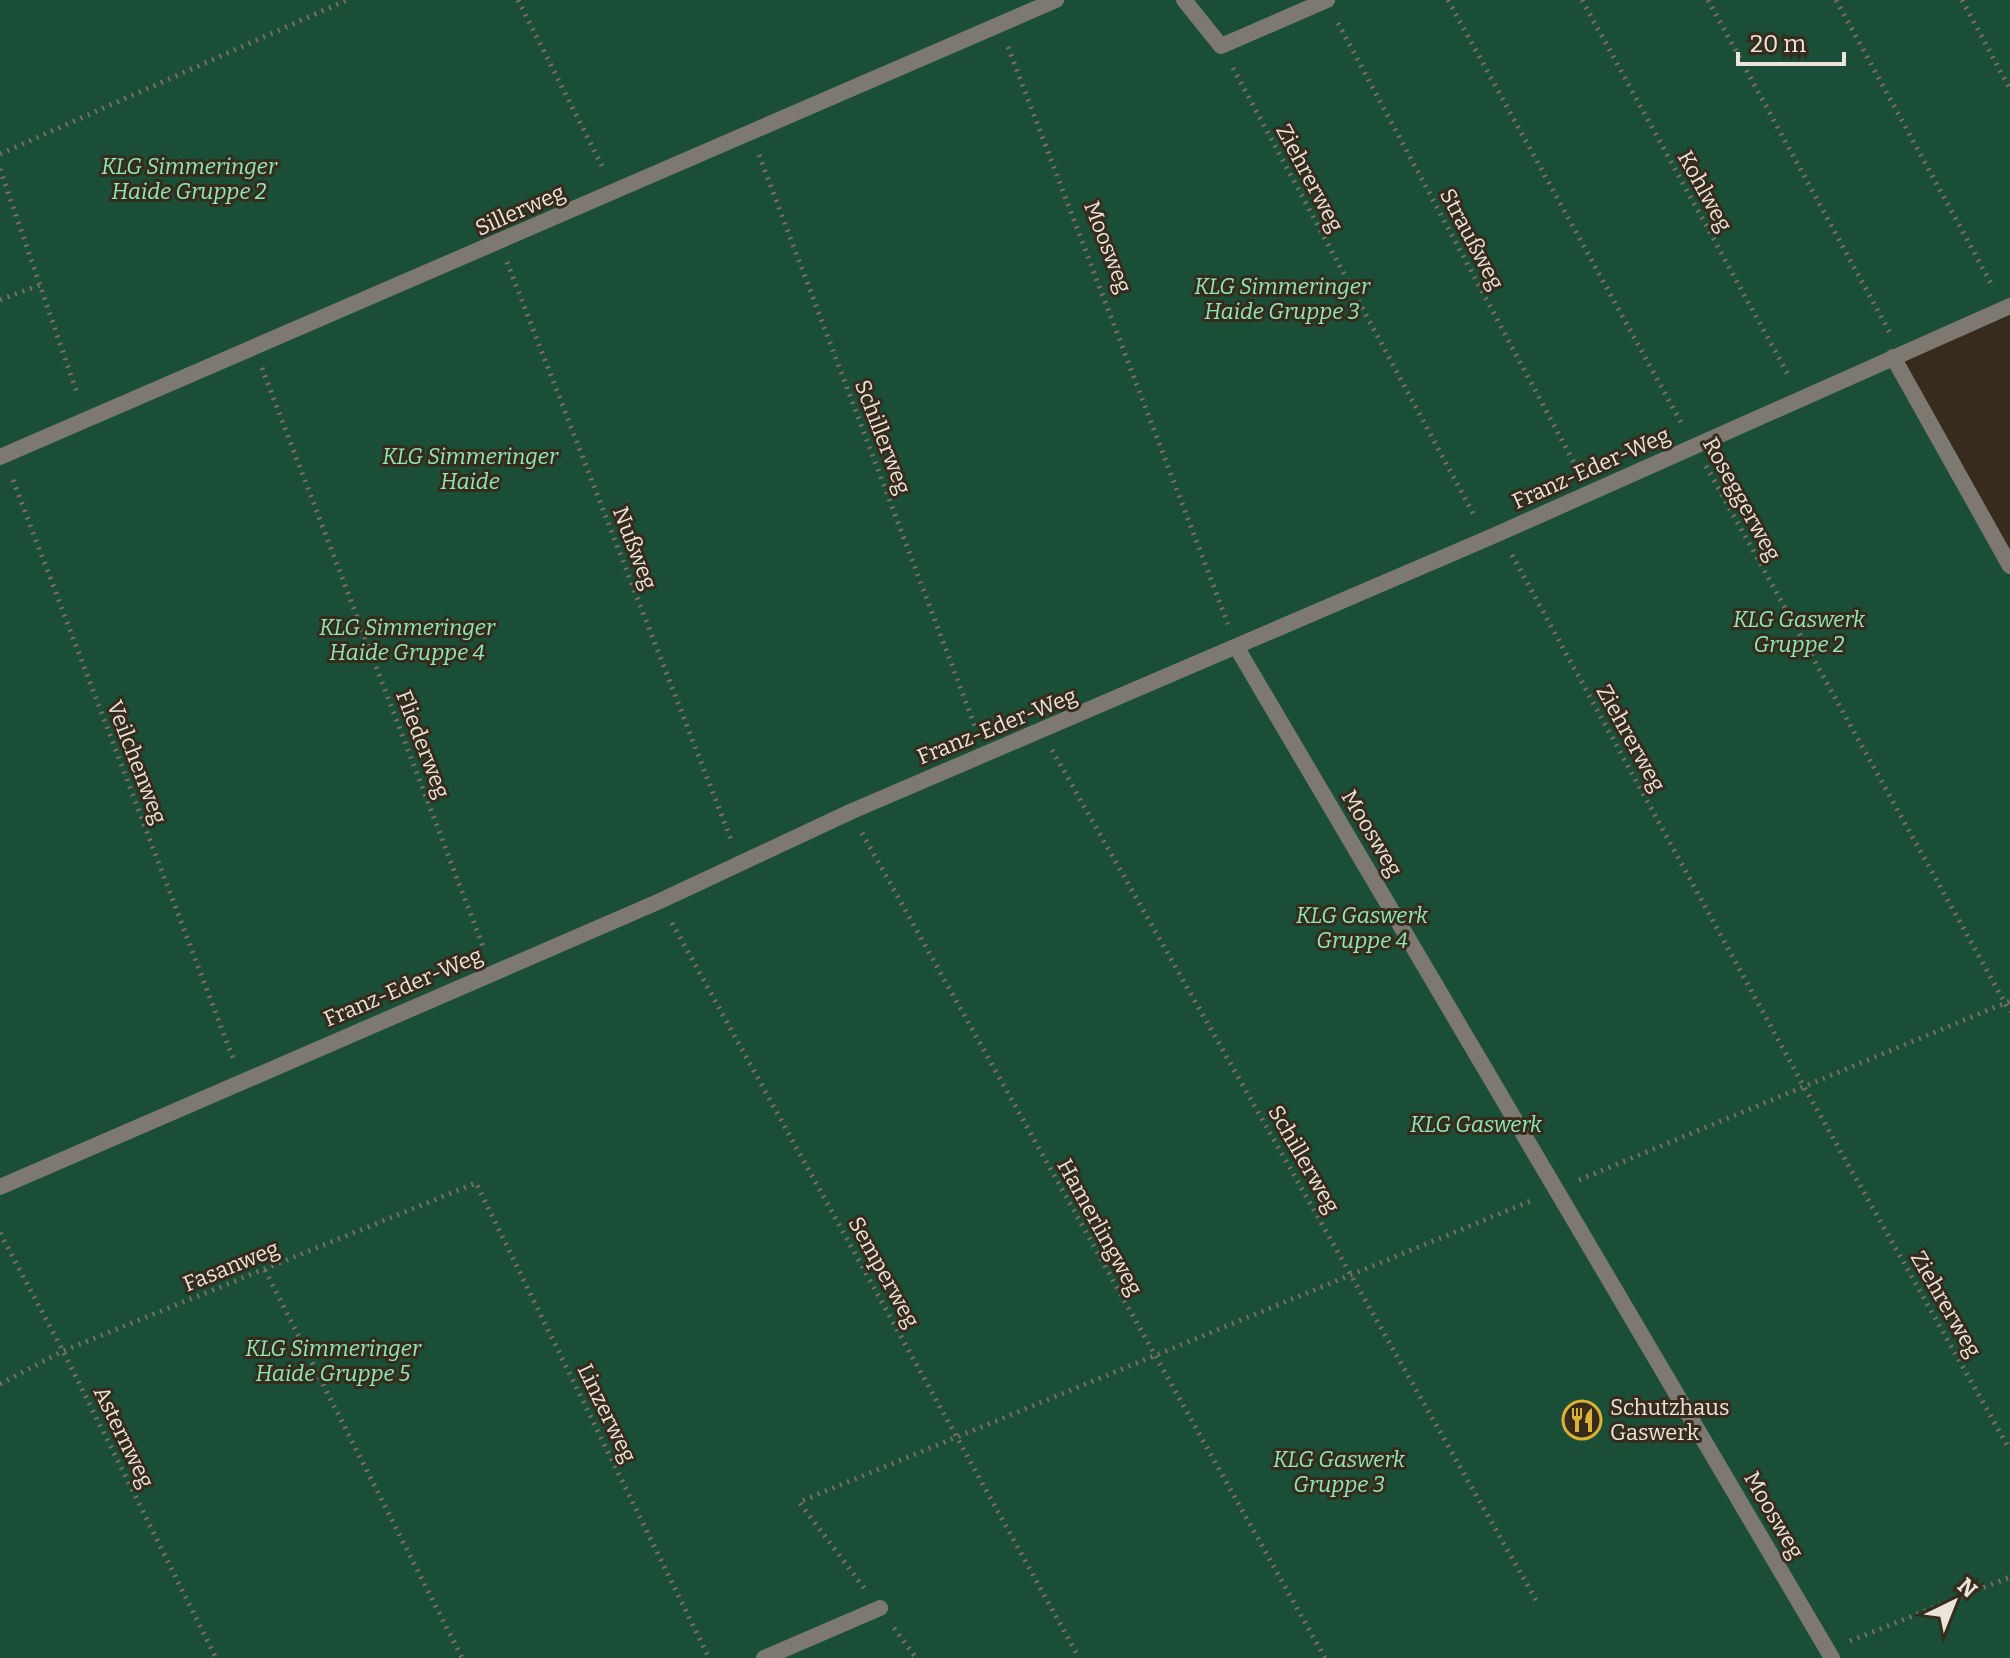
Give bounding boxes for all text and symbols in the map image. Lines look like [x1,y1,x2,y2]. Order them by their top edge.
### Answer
scale bar [1738,16,1844,66]
text: 20 m [1750,30,1806,58]
street label: Ziehrerweg [1270,119,1350,237]
street label: Kohlweg [1672,146,1738,236]
park label: KLG Simmeringer Haide Gruppe 2 [101,153,278,205]
street label: Sillerweg [471,178,569,242]
street label: Straußweg [1434,184,1510,294]
street label: Moosweg [1078,197,1138,297]
park label: KLG Simmeringer Haide Gruppe 3 [1194,273,1371,325]
street label: Schillerweg [849,376,917,498]
street label: Franz-Eder-Weg [1508,421,1674,515]
street label: Roseggerweg [1697,433,1787,565]
park label: KLG Simmeringer Haide [382,443,559,495]
street label: Nußweg [607,503,663,593]
park label: KLG Gaswerk Gruppe 2 [1733,606,1866,658]
park label: KLG Simmeringer Haide Gruppe 4 [319,614,496,666]
street label: Ziehrerweg [1591,680,1671,796]
street label: Franz-Eder-Weg [913,682,1081,770]
street label: Fliederweg [390,686,456,802]
street label: Veilchenweg [101,696,173,828]
street label: Moosweg [1336,785,1408,881]
park label: KLG Gaswerk Gruppe 4 [1296,902,1429,954]
street label: Franz-Eder-Weg [320,941,486,1033]
street label: Schillerweg [1262,1100,1346,1218]
park label: KLG Gaswerk [1410,1111,1543,1138]
street label: Hamerlingweg [1051,1154,1149,1300]
street label: Semperweg [843,1212,925,1332]
street label: Fasanweg [179,1235,283,1297]
street label: Ziehrerweg [1905,1246,1987,1362]
park label: KLG Simmeringer Haide Gruppe 5 [245,1335,422,1387]
street label: Linzerweg [572,1359,642,1467]
street label: Asternweg [88,1382,160,1492]
place label: Schutzhaus Gaswerk [1610,1394,1729,1446]
restaurant icon: Schutzhaus Gaswerk [1561,1399,1603,1441]
park label: KLG Gaswerk Gruppe 3 [1273,1446,1406,1498]
street label: Moosweg [1738,1467,1810,1563]
north arrow [1914,1562,1994,1642]
text: N [1952,1572,1983,1603]

